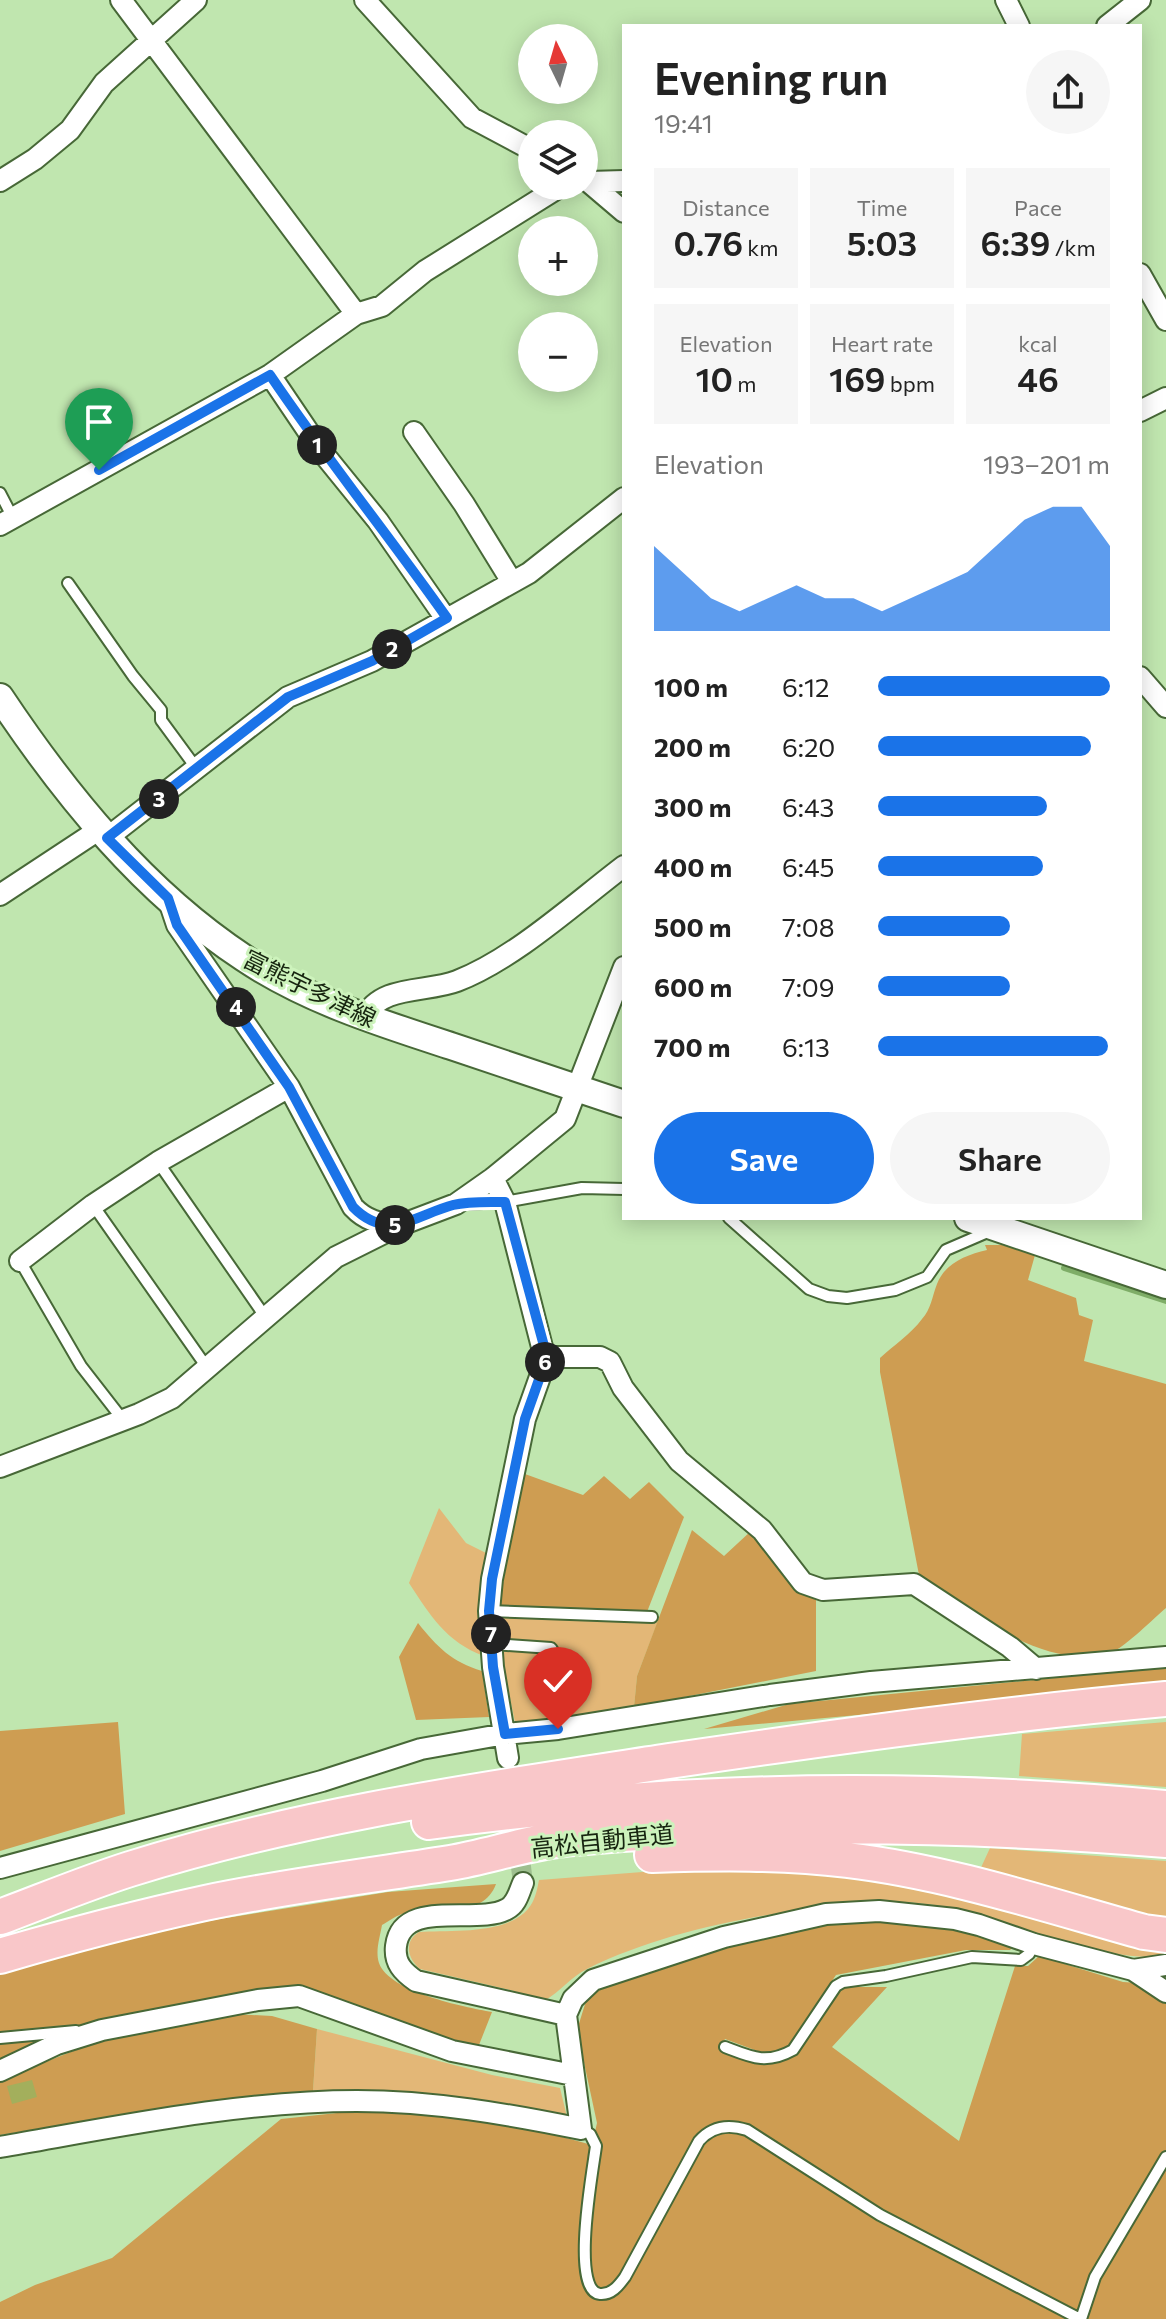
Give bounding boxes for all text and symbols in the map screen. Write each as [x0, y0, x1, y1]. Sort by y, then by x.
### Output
north arrow [518, 24, 598, 104]
map controls [518, 24, 598, 392]
text: Evening run [654, 50, 888, 104]
button: share [1026, 50, 1110, 134]
text: 19:41 [654, 107, 713, 138]
button: layers [518, 120, 598, 200]
text: Distance [682, 194, 770, 221]
text: Time [857, 194, 907, 221]
text: Pace [1014, 194, 1062, 221]
button: + [518, 216, 598, 296]
text: 0.76 [674, 221, 743, 263]
text: 5:03 [847, 221, 917, 263]
text: 6:39 [980, 221, 1050, 263]
text: km [743, 234, 778, 261]
text: /km [1050, 234, 1096, 261]
button: − [518, 312, 598, 392]
text: Elevation [680, 330, 772, 357]
text: Heart rate [831, 330, 933, 357]
text: kcal [1018, 330, 1058, 357]
text: 10 [696, 357, 733, 399]
text: 169 [829, 357, 885, 399]
text: 46 [1017, 357, 1059, 399]
text: m [733, 370, 757, 397]
text: bpm [885, 370, 935, 397]
pin [65, 388, 133, 470]
icon: arrive [77, 400, 121, 444]
pin: 1 [297, 425, 337, 465]
text: 1 [312, 431, 322, 458]
text: Elevation [654, 448, 764, 479]
text: 193–201 m [983, 448, 1110, 479]
pin: 2 [372, 629, 412, 669]
text: 2 [386, 635, 398, 662]
text: 100 m [654, 671, 728, 702]
text: 6:12 [782, 671, 829, 702]
text: 200 m [654, 731, 731, 762]
text: 6:20 [782, 731, 835, 762]
pin: 3 [139, 779, 179, 819]
text: 3 [153, 785, 165, 812]
text: 300 m [654, 791, 731, 822]
text: 6:43 [782, 791, 834, 822]
text: 400 m [654, 851, 732, 882]
text: 6:45 [782, 851, 834, 882]
text: 500 m [654, 911, 731, 942]
text: 7:08 [782, 911, 835, 942]
street label: 富熊宇多津線 [239, 943, 381, 1033]
text: 600 m [654, 971, 732, 1002]
text: 7:09 [782, 971, 835, 1002]
pin: 4 [216, 987, 256, 1027]
text: 4 [229, 993, 243, 1020]
text: 700 m [654, 1031, 730, 1062]
text: 6:13 [782, 1031, 830, 1062]
button: Save [654, 1112, 874, 1204]
button: Share [890, 1112, 1110, 1204]
pin: 5 [375, 1205, 415, 1245]
text: 5 [389, 1211, 401, 1238]
pin: 6 [525, 1342, 565, 1382]
text: 6 [538, 1348, 552, 1375]
pin: 7 [471, 1614, 511, 1654]
text: 7 [485, 1620, 497, 1647]
pin [524, 1647, 592, 1729]
icon: check [536, 1659, 580, 1703]
street label: 高松自動車道 [529, 1818, 675, 1862]

